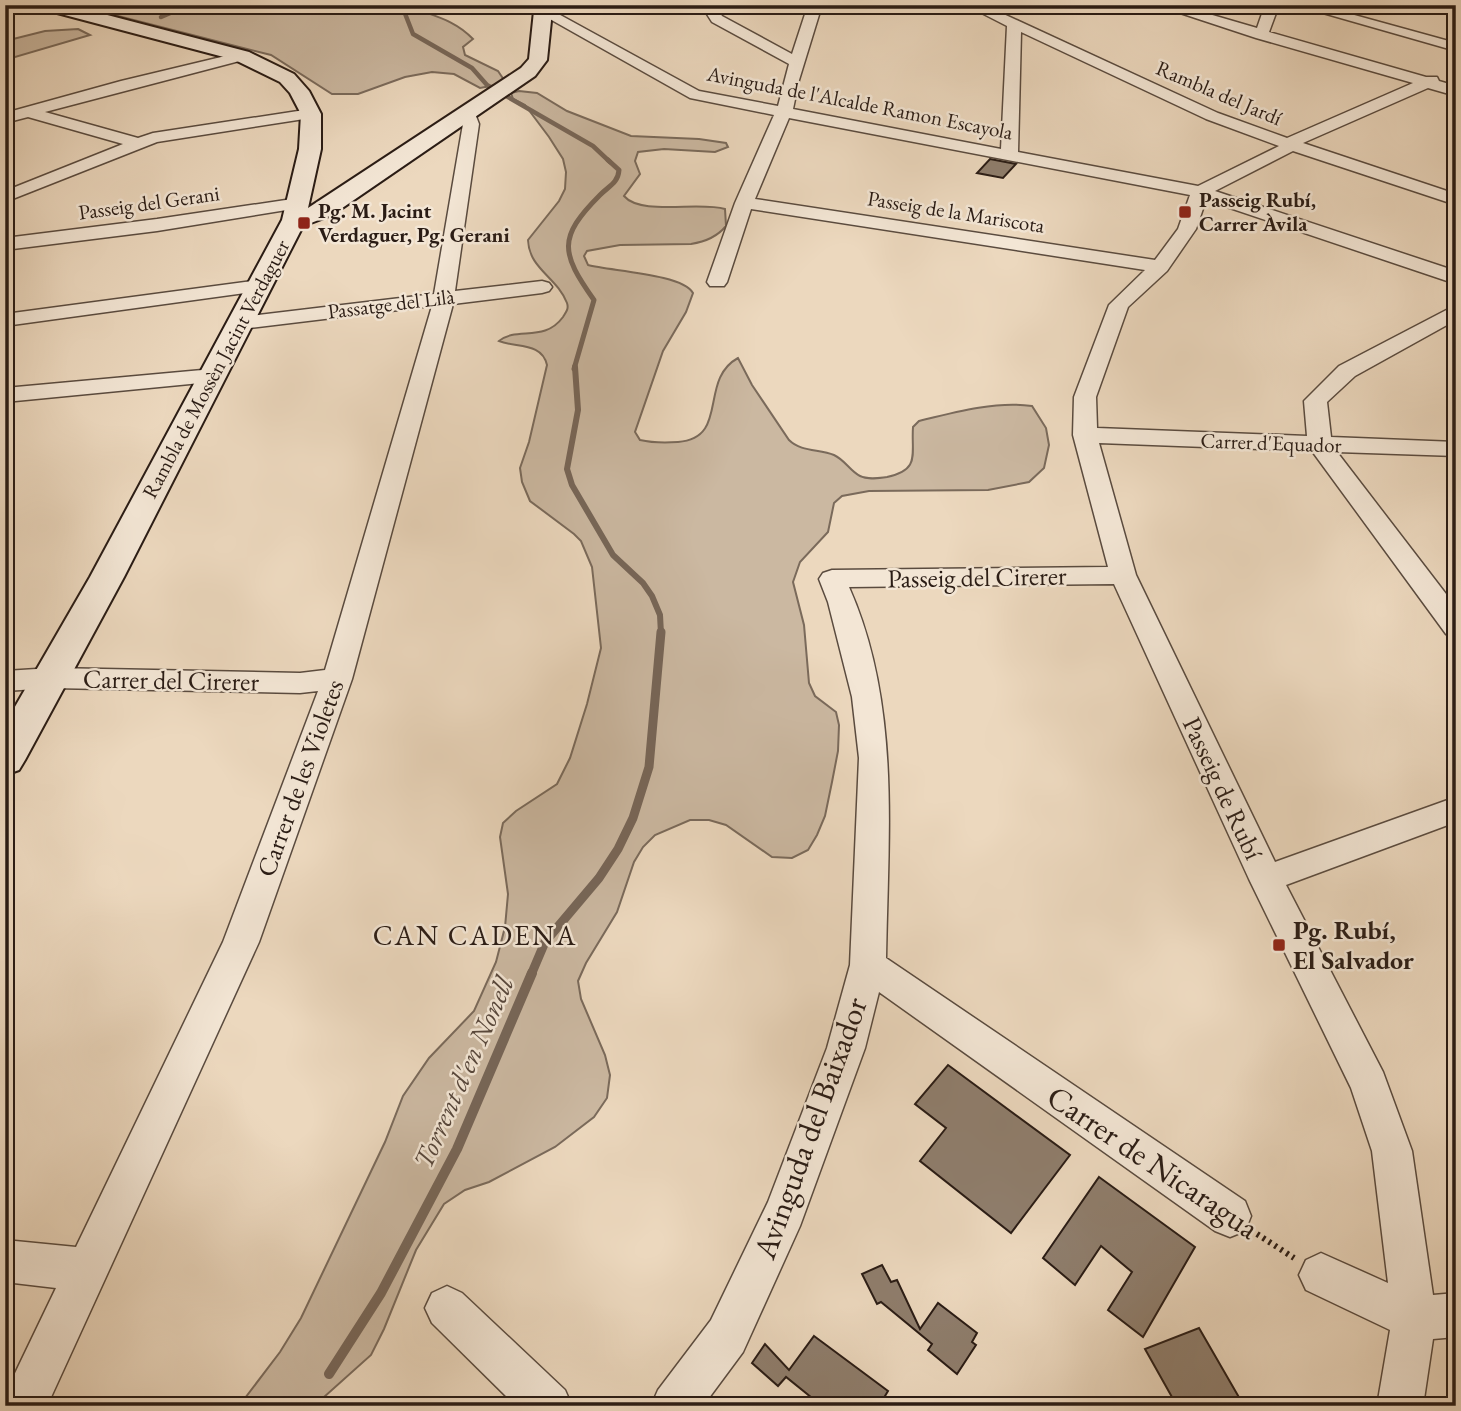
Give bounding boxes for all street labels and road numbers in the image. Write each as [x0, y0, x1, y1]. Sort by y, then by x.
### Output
street label: Rambla del Jardí [1152, 54, 1287, 132]
street label: Avinguda de l'Alcalde Ramon Escayola [704, 59, 1016, 146]
street label: Passeig del Gerani [77, 179, 221, 226]
street label: Passeig de la Mariscota [866, 184, 1047, 239]
street label: Rambla de Mossèn Jacint Verdaguer [136, 235, 295, 503]
street label: Passatge del Lilà [326, 282, 457, 325]
street label: Carrer d'Equador [1200, 427, 1342, 458]
street label: Passeig del Cirerer [887, 558, 1067, 596]
street label: Carrer del Cirerer [83, 661, 260, 699]
street label: Carrer de les Violetes [249, 675, 351, 881]
street label: Passeig de Rubí [1175, 711, 1271, 865]
street label: Avinguda del Baixador [743, 991, 877, 1266]
street label: Carrer de Nicaragua [1039, 1076, 1267, 1249]

